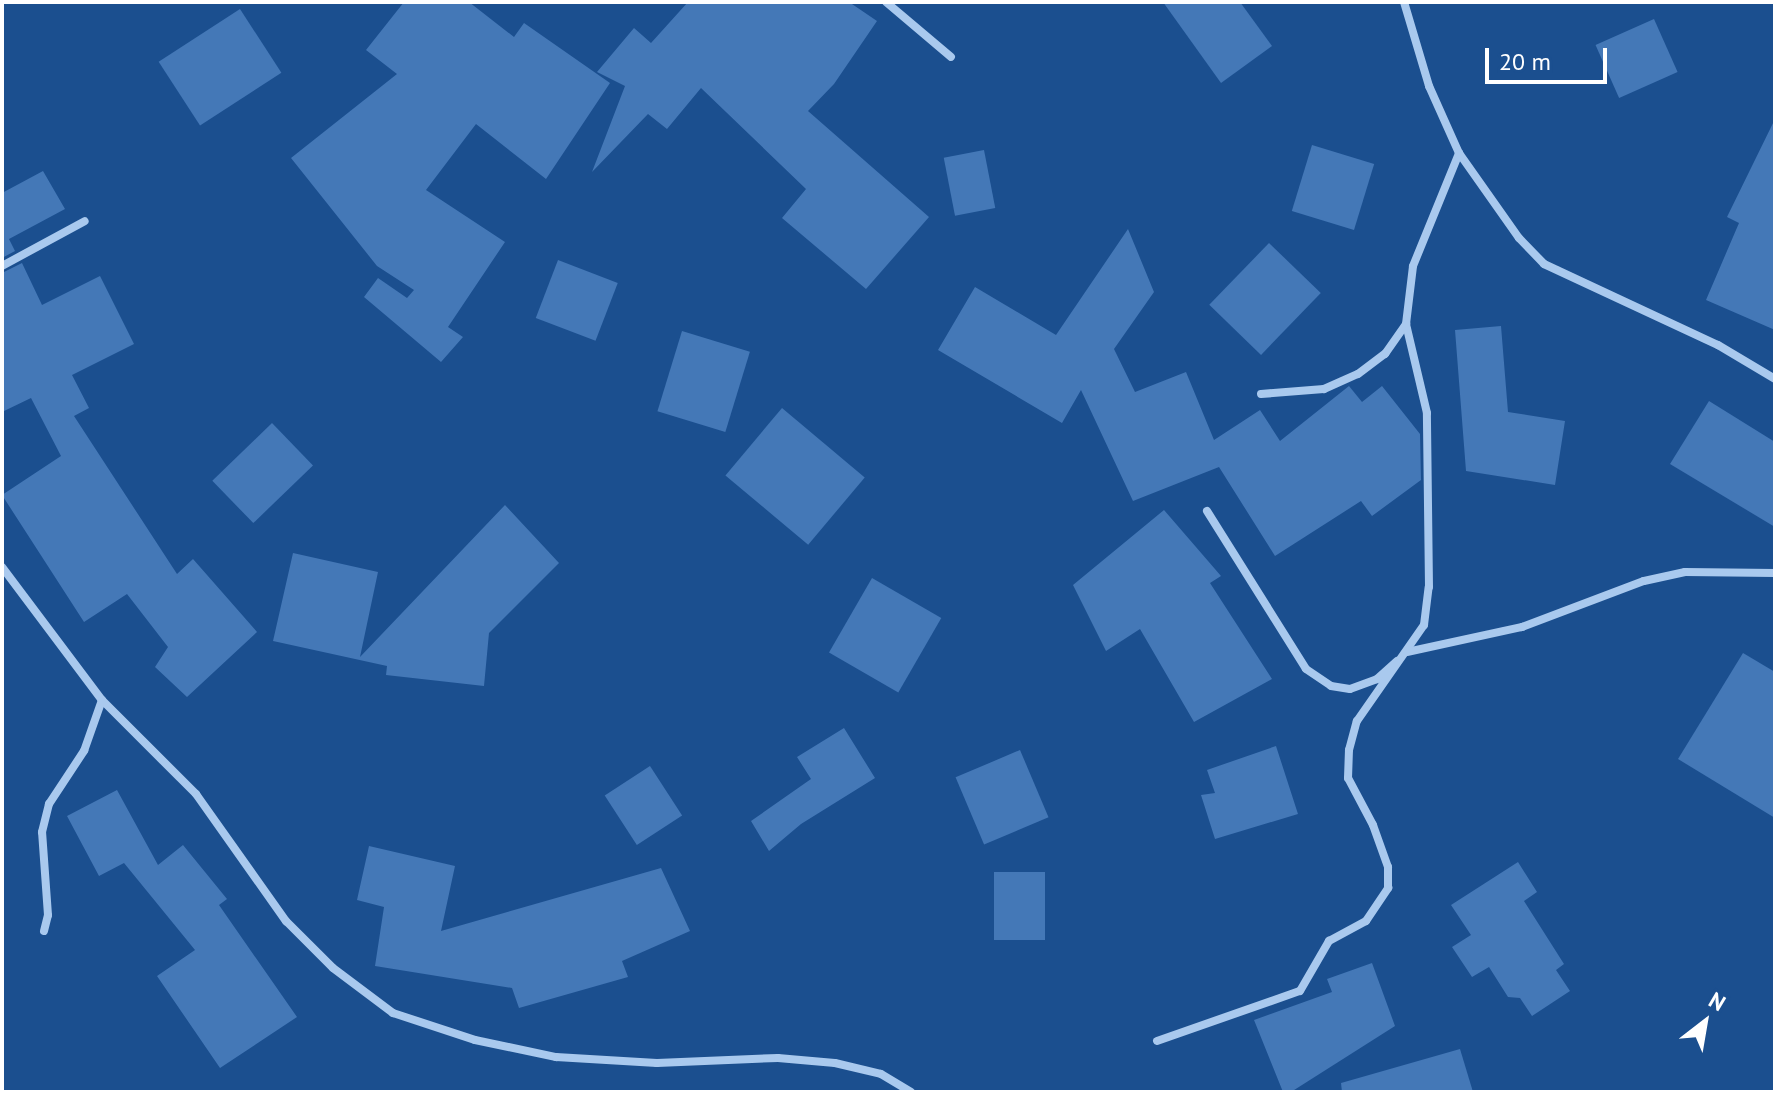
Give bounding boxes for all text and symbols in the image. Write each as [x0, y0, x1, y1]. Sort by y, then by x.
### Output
scale bar [1489, 32, 1611, 82]
text: 20 m [1499, 46, 1551, 77]
north arrow [1665, 982, 1745, 1062]
text: N [1704, 986, 1731, 1017]

